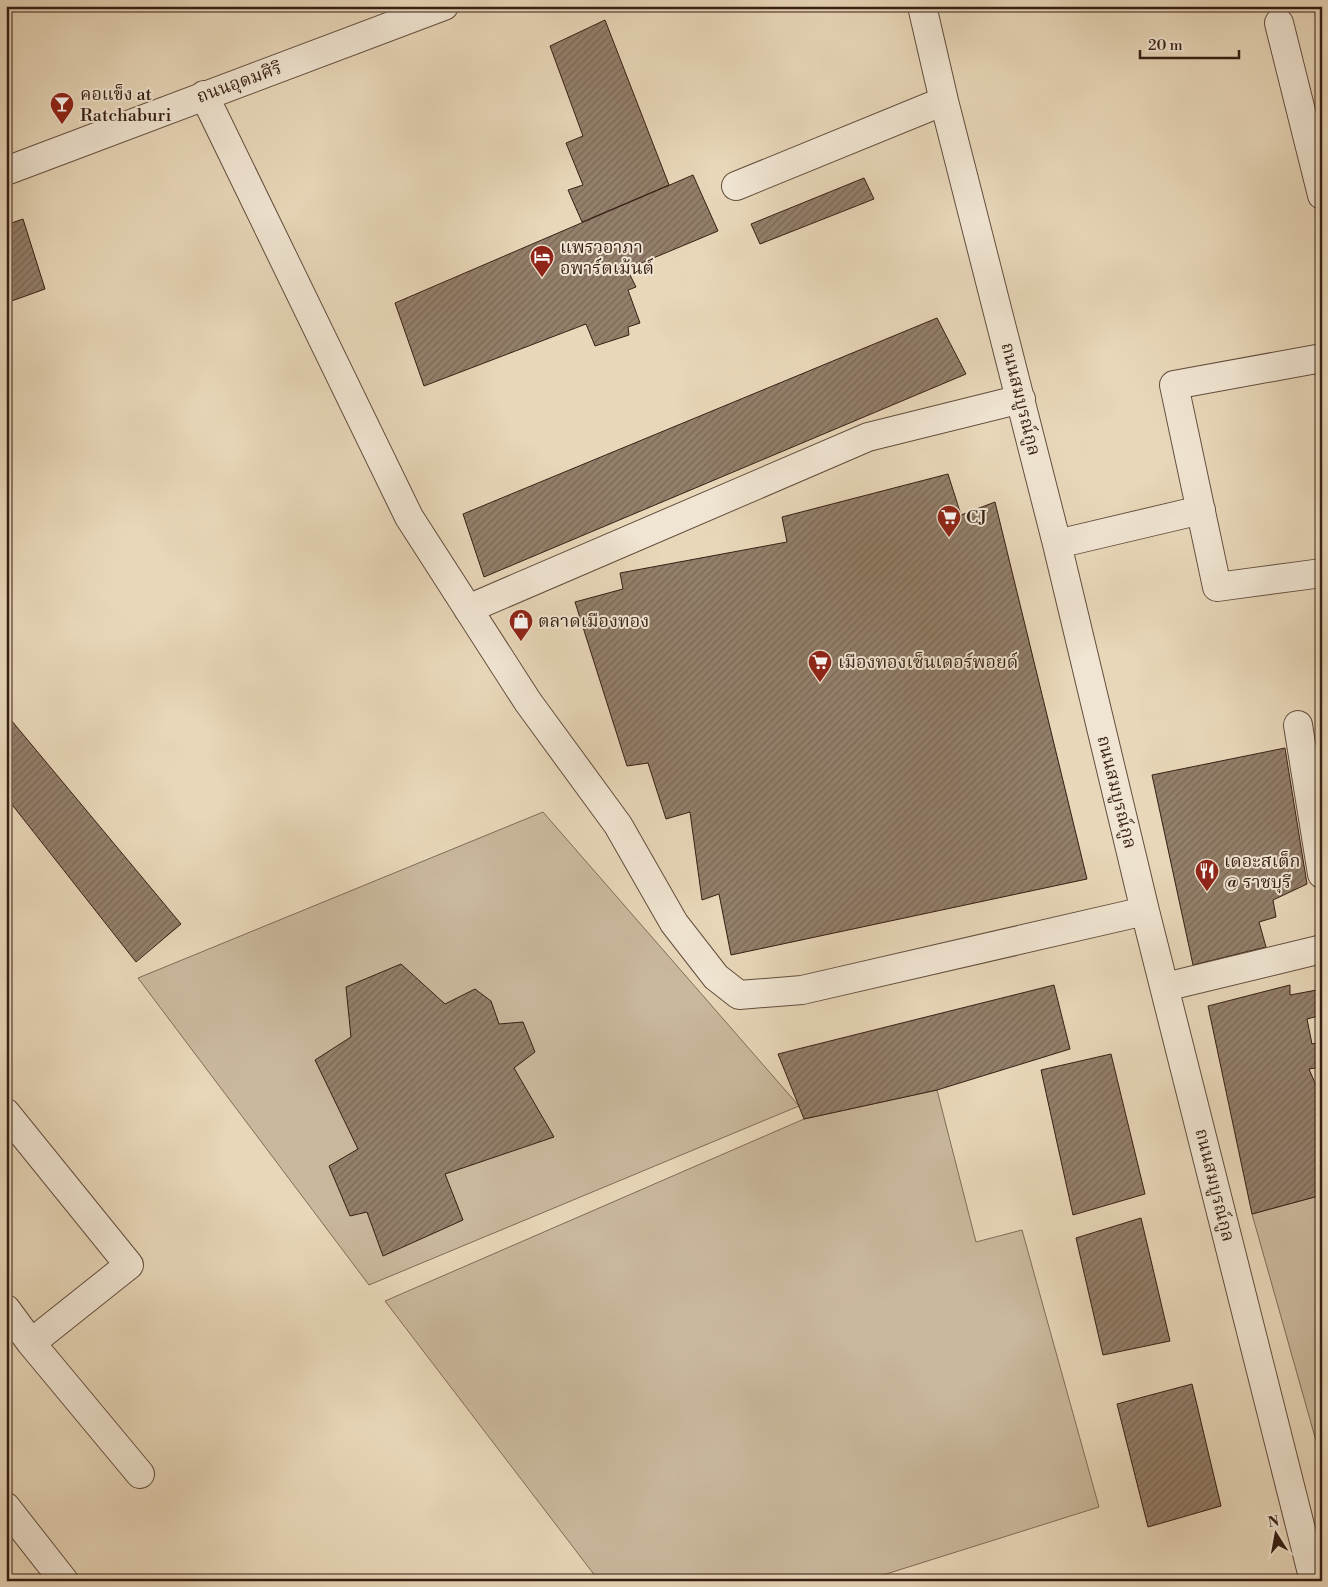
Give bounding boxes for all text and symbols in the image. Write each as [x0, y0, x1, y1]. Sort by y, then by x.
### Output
scale bar [1140, 28, 1239, 60]
text: 20 m [1148, 36, 1183, 55]
street label: ถนนอุดมศิริ [193, 56, 285, 109]
place label: คอแข็ง at Ratchaburi [80, 83, 172, 127]
bar icon: คอแข็ง at Ratchaburi [49, 91, 75, 125]
place label: แพรวอาภา อพาร์ตเม้นต์ [560, 236, 654, 280]
hotel icon: แพรวอาภา อพาร์ตเม้นต์ [529, 244, 555, 278]
street label: ถนนสมบูรณ์กูล [995, 340, 1046, 458]
supermarket icon: CJ [936, 504, 962, 538]
place label: CJ [966, 506, 987, 529]
shop icon: ตลาดเมืองทอง [508, 608, 534, 642]
place label: ตลาดเมืองทอง [538, 610, 649, 633]
supermarket icon: เมืองทองเซ็นเตอร์พอยด์ [807, 649, 833, 683]
place label: เมืองทองเซ็นเตอร์พอยด์ [838, 651, 1018, 674]
street label: ถนนสมบูรณ์กูล [1091, 733, 1142, 851]
place label: เดอะสเต็ก @ ราชบุรี [1224, 850, 1300, 894]
restaurant icon: เดอะสเต็ก @ ราชบุรี [1194, 858, 1220, 892]
street label: ถนนสมบูรณ์กูล [1189, 1126, 1240, 1244]
north arrow [1250, 1510, 1300, 1560]
text: N [1267, 1512, 1281, 1532]

